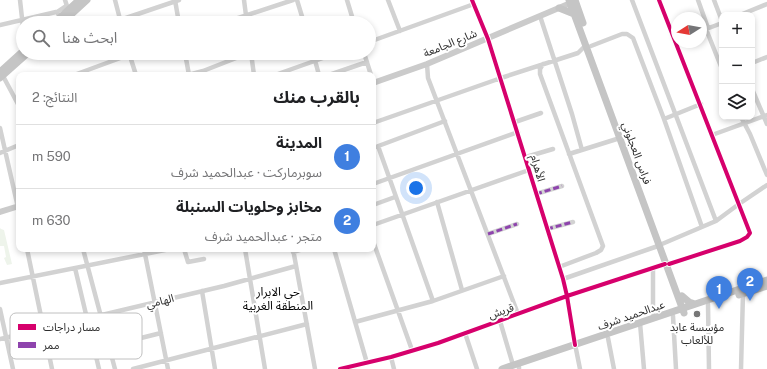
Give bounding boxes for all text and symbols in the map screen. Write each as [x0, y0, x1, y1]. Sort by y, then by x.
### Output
north arrow [671, 12, 707, 48]
map controls [719, 12, 755, 120]
button: + [719, 12, 755, 48]
search box [16, 16, 376, 60]
icon: search [30, 27, 52, 49]
street label: شارع الجامعة [421, 27, 480, 61]
text: ابحث هنا [62, 29, 117, 46]
button: − [719, 48, 755, 84]
button: layers [719, 84, 755, 120]
text: بالقرب منك [273, 87, 360, 107]
text: النتائج: 2 [32, 90, 77, 105]
street label: فراس العجلوني [617, 120, 654, 187]
text: المدينة [276, 134, 322, 151]
text: 590 m [32, 149, 71, 164]
text: 1 [344, 149, 350, 164]
street label: الأهرام [527, 153, 548, 183]
text: سوبرماركت · عبدالحميد شرف [171, 165, 322, 180]
your location [406, 178, 426, 198]
text: مخابز وحلويات السنبلة [176, 198, 322, 215]
text: 630 m [32, 213, 71, 228]
text: 2 [343, 213, 351, 228]
text: متجر · عبدالحميد شرف [205, 229, 322, 244]
pin: 2 [737, 268, 763, 301]
pin: 1 [706, 276, 732, 309]
district label: حي الابرار المنطقة الغربية [243, 285, 313, 313]
street label: الهامي [145, 292, 176, 314]
street label: عبدالحميد شرف [596, 298, 667, 333]
street label: قريش [487, 301, 516, 322]
marker: مؤسسة عابد للألعاب [692, 309, 702, 319]
legend [10, 313, 142, 359]
text: مسار دراجات [43, 321, 100, 334]
place label: مؤسسة عابد للألعاب [670, 321, 724, 347]
text: ممر [42, 339, 60, 352]

